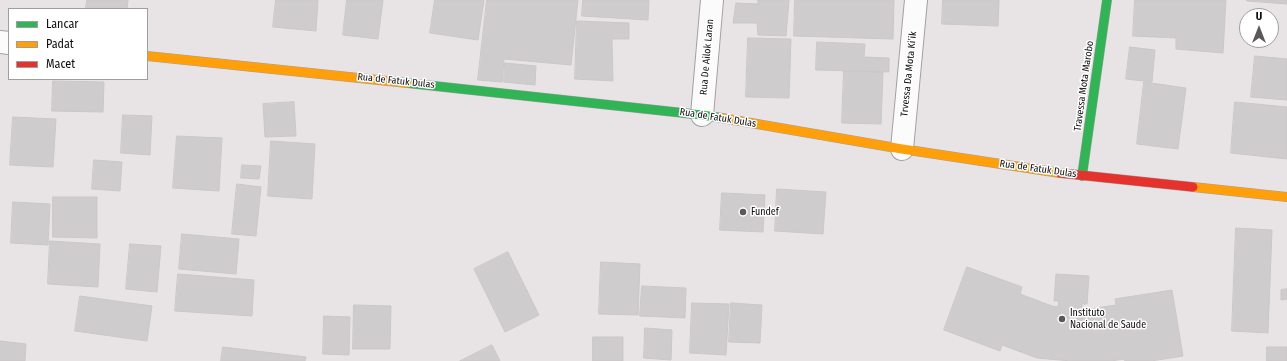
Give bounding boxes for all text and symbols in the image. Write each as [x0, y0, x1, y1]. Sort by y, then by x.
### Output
legend [8, 8, 148, 80]
north arrow [1239, 8, 1279, 48]
text: U [1256, 10, 1262, 23]
text: Lancar [46, 17, 79, 31]
street label: Rua De Ailok Laran [698, 18, 716, 96]
street label: Trvessa Da Mota Ki’ik [899, 31, 919, 117]
text: Padat [46, 37, 74, 51]
street label: Travessa Mota Marobo [1072, 40, 1096, 132]
text: Macet [46, 57, 75, 71]
street label: Rua de Fatuk Dulas [357, 71, 435, 91]
street label: Rua de Fatuk Dulas [679, 106, 757, 130]
street label: Rua de Fatuk Dulas [999, 158, 1077, 180]
place label: Fundef [751, 206, 779, 218]
marker: Fundef [738, 207, 748, 217]
place label: Instituto Nacional de Saude [1070, 307, 1146, 330]
marker: Instituto Nacional de Saude [1057, 314, 1067, 324]

